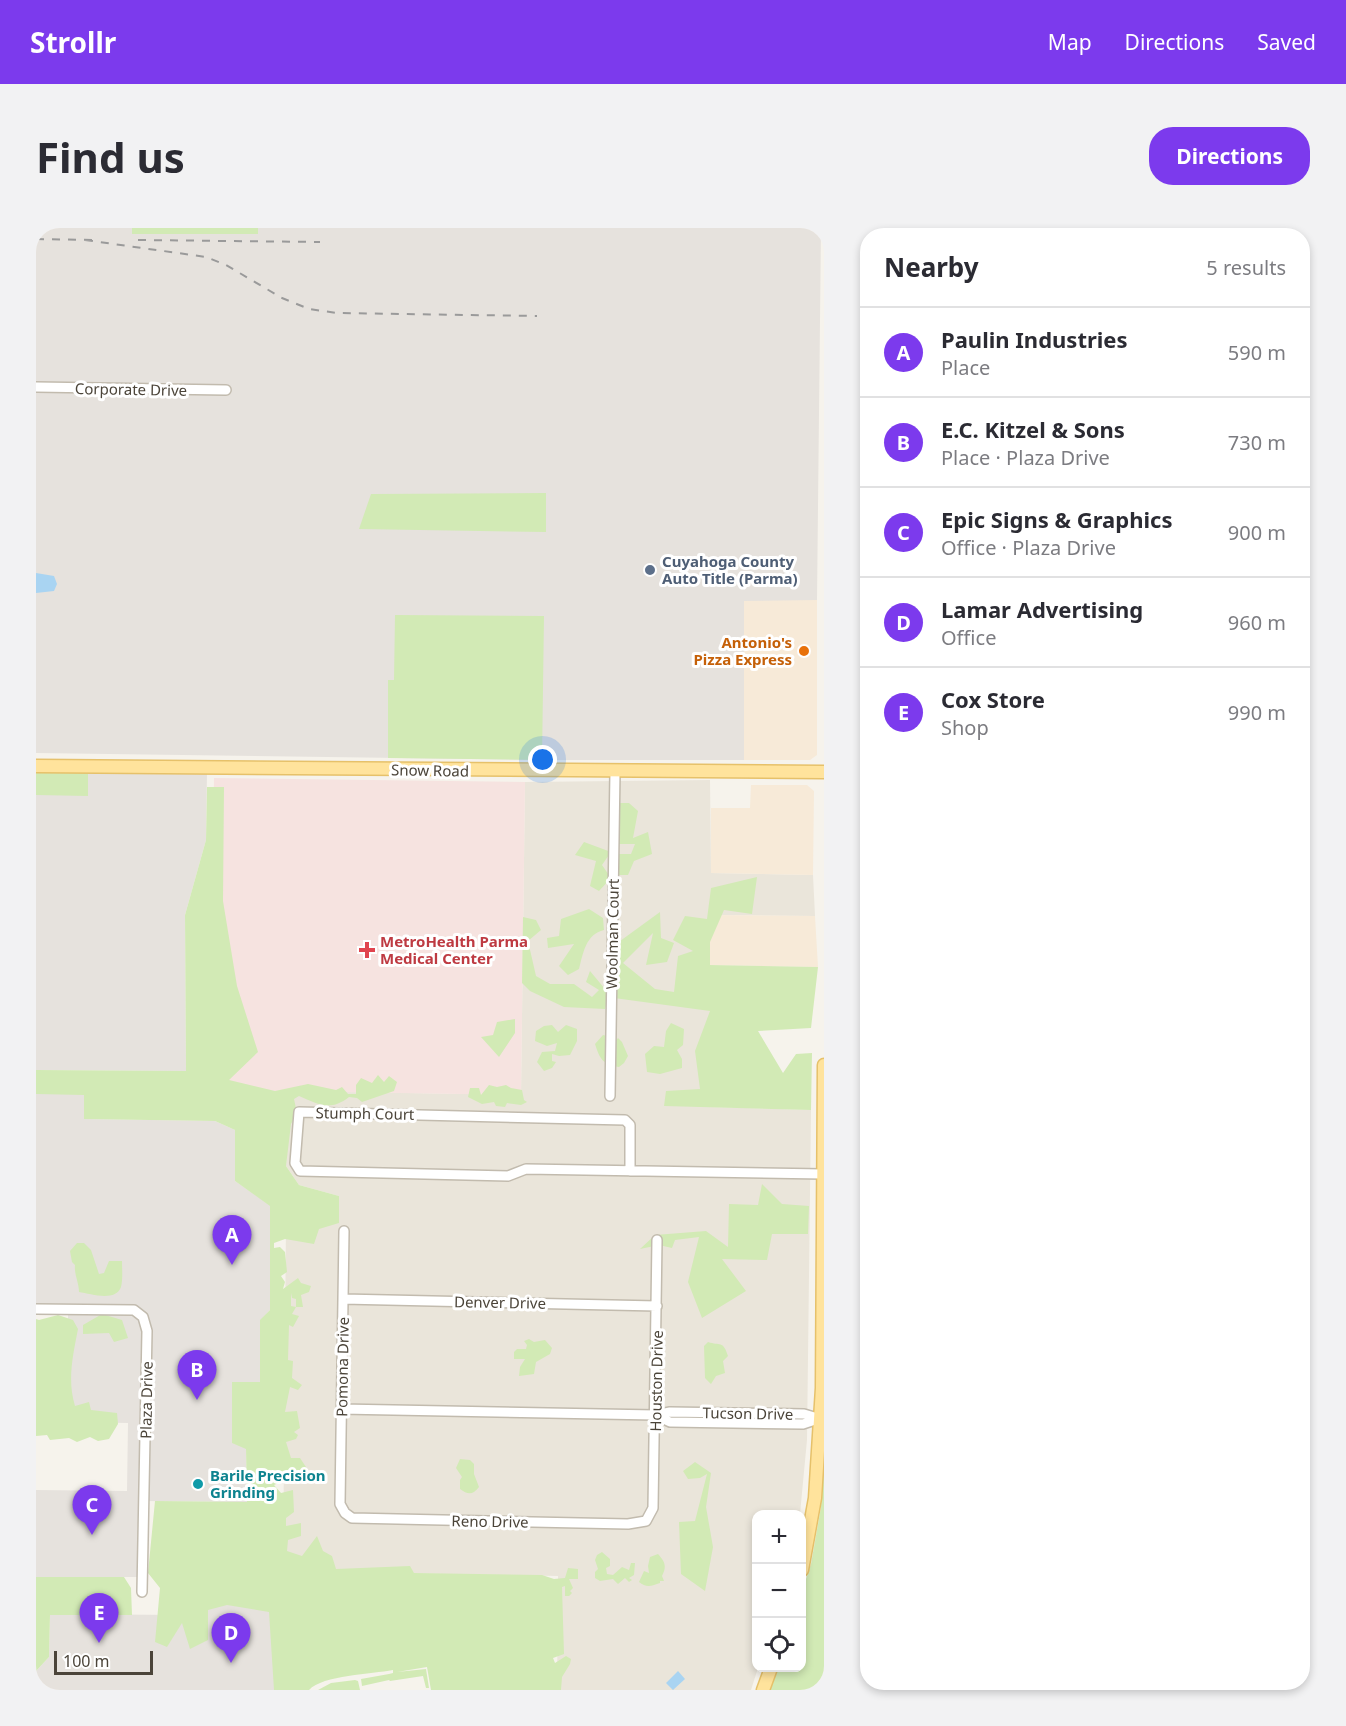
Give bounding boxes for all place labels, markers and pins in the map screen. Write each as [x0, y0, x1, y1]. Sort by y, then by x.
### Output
place label: Cuyahoga County Auto Title (Parma) [662, 551, 798, 588]
marker: Cuyahoga County Auto Title (Parma) [643, 563, 657, 577]
place label: Antonio's Pizza Express [694, 632, 792, 669]
marker: Antonio's Pizza Express [797, 644, 811, 658]
place label: MetroHealth Parma Medical Center [380, 931, 528, 968]
marker: MetroHealth Parma Medical Center [358, 941, 376, 959]
pin: A [212, 1216, 252, 1265]
pin: B [178, 1350, 216, 1400]
place label: Barile Precision Grinding [210, 1465, 326, 1502]
marker: Barile Precision Grinding [191, 1477, 205, 1491]
pin: C [72, 1486, 112, 1535]
pin: E [80, 1594, 118, 1643]
pin: D [212, 1614, 250, 1663]

